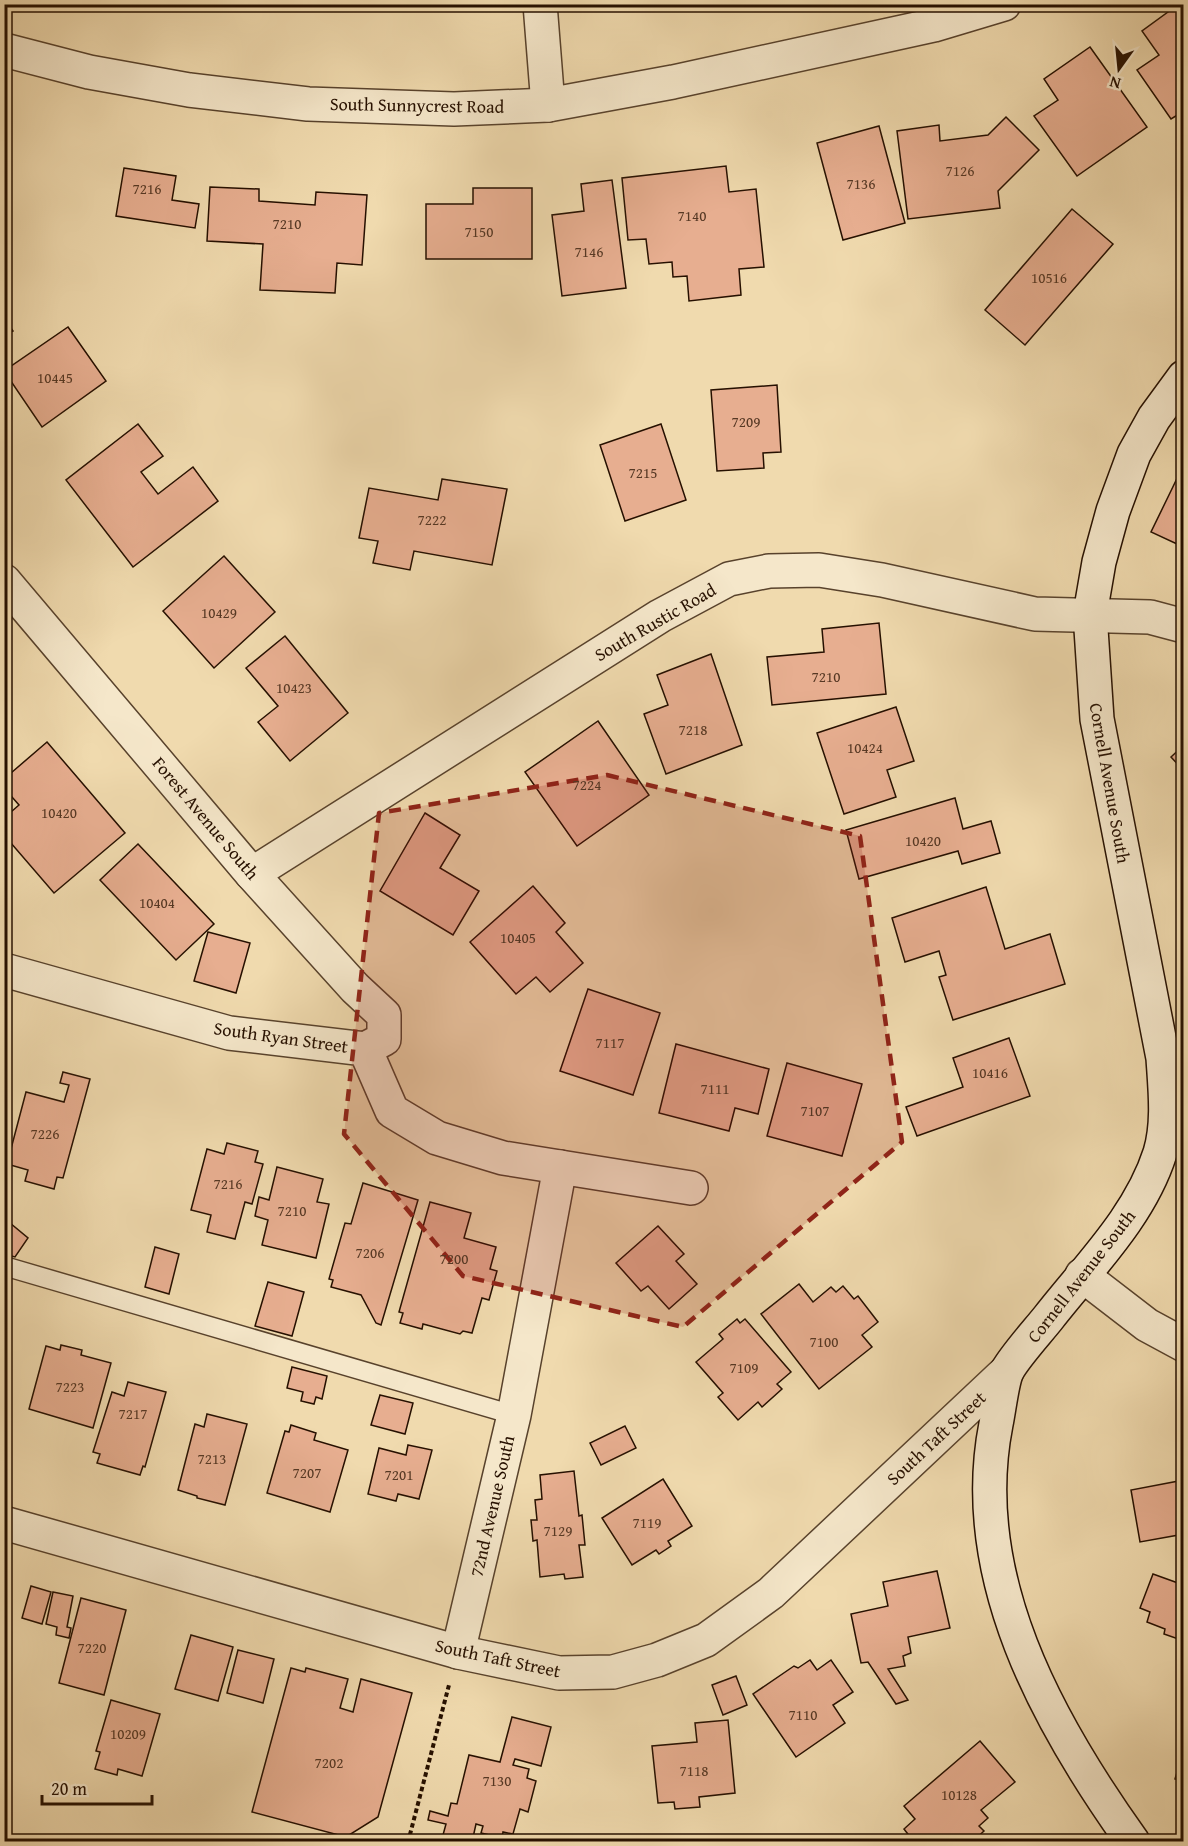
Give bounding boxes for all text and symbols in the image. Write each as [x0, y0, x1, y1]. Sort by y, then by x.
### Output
north arrow [1089, 39, 1149, 99]
text: N [1107, 70, 1123, 96]
street label: South Sunnycrest Road [330, 90, 505, 120]
house number: 7126 [946, 160, 974, 181]
house number: 7136 [847, 173, 875, 194]
house number: 7216 [133, 178, 161, 199]
house number: 7140 [678, 205, 706, 226]
house number: 7210 [273, 213, 301, 234]
house number: 7150 [465, 221, 493, 242]
house number: 7146 [575, 241, 603, 262]
house number: 10516 [1031, 267, 1067, 288]
house number: 10445 [37, 367, 73, 388]
house number: 7209 [732, 411, 760, 432]
house number: 7215 [629, 462, 657, 483]
house number: 7222 [418, 509, 446, 530]
street label: South Rustic Road [589, 576, 721, 668]
house number: 10429 [201, 602, 237, 623]
house number: 7210 [812, 666, 840, 687]
house number: 10423 [276, 677, 312, 698]
street label: Cornell Avenue South [1083, 701, 1137, 865]
house number: 7218 [679, 719, 707, 740]
house number: 10424 [847, 737, 883, 758]
street label: Forest Avenue South [146, 750, 266, 886]
house number: 7224 [573, 774, 601, 795]
house number: 10420 [41, 802, 77, 823]
house number: 10420 [905, 830, 941, 851]
house number: 10404 [139, 892, 175, 913]
house number: 10405 [500, 927, 536, 948]
street label: South Ryan Street [212, 1014, 351, 1060]
house number: 7117 [596, 1032, 624, 1053]
house number: 10416 [972, 1062, 1008, 1083]
house number: 7111 [701, 1078, 729, 1099]
house number: 7107 [801, 1100, 829, 1121]
house number: 7226 [31, 1123, 59, 1144]
house number: 7216 [214, 1173, 242, 1194]
house number: 7210 [278, 1200, 306, 1221]
street label: Cornell Avenue South [1020, 1204, 1142, 1348]
house number: 7206 [356, 1242, 384, 1263]
house number: 7200 [440, 1248, 468, 1269]
house number: 7100 [810, 1331, 838, 1352]
house number: 7109 [730, 1357, 758, 1378]
house number: 7223 [56, 1376, 84, 1397]
street label: South Taft Street [880, 1384, 992, 1491]
house number: 7217 [119, 1403, 147, 1424]
street label: 72nd Avenue South [463, 1433, 521, 1579]
house number: 7213 [198, 1448, 226, 1469]
house number: 7207 [293, 1462, 321, 1483]
house number: 7201 [385, 1464, 413, 1485]
house number: 7119 [633, 1512, 661, 1533]
house number: 7129 [544, 1520, 572, 1541]
street label: South Taft Street [433, 1632, 564, 1685]
house number: 7220 [78, 1637, 106, 1658]
house number: 7110 [789, 1704, 817, 1725]
house number: 10209 [110, 1723, 146, 1744]
house number: 7202 [315, 1752, 343, 1773]
house number: 7118 [680, 1760, 708, 1781]
scale bar [42, 1768, 152, 1806]
house number: 7130 [483, 1770, 511, 1791]
text: 20 m [51, 1775, 87, 1802]
house number: 10128 [941, 1784, 977, 1805]

